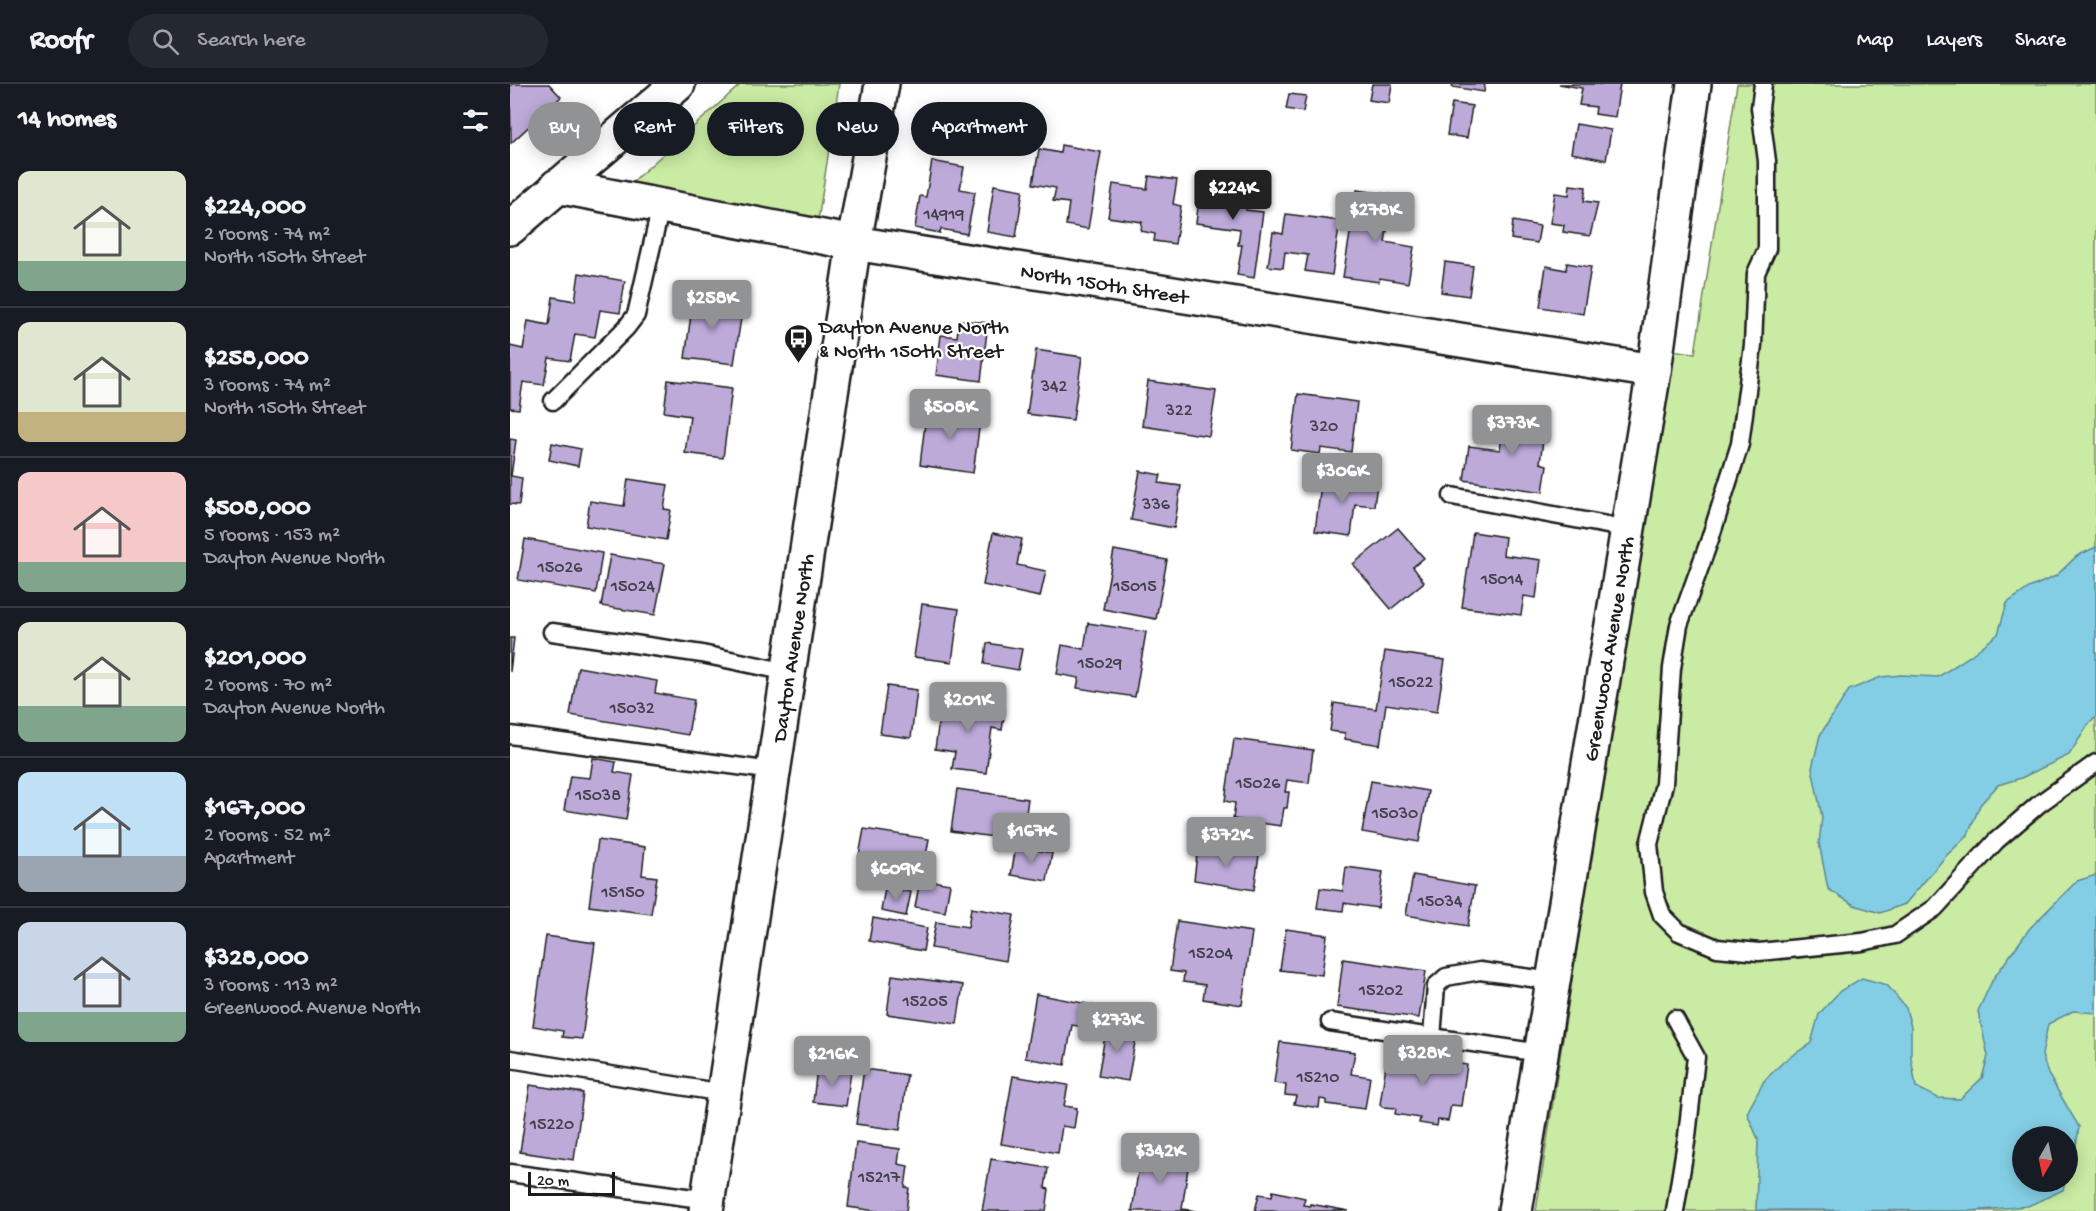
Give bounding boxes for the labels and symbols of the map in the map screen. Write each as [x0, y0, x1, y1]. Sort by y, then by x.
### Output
pin: $224K [1191, 170, 1275, 221]
pin: $278K [1333, 192, 1417, 243]
house number: 14919 [922, 205, 965, 226]
street label: North 150th Street [1018, 261, 1192, 313]
pin: $258K [670, 280, 754, 331]
place label: Dayton Avenue North & North 150th Street [817, 317, 1009, 366]
bus stop icon: Dayton Avenue North & North 150th Street [782, 322, 814, 364]
house number: 342 [1040, 377, 1068, 398]
pin: $508K [908, 389, 992, 440]
house number: 322 [1165, 401, 1193, 422]
pin: $373K [1470, 405, 1554, 456]
house number: 320 [1309, 417, 1338, 438]
pin: $306K [1300, 453, 1384, 504]
house number: 336 [1141, 495, 1171, 516]
street label: Greenwood Avenue North [1581, 535, 1642, 764]
street label: Dayton Avenue North [769, 552, 822, 746]
house number: 15026 [537, 558, 583, 579]
house number: 15014 [1480, 570, 1524, 591]
house number: 15024 [610, 577, 656, 598]
house number: 15015 [1112, 577, 1157, 598]
house number: 15029 [1077, 654, 1122, 675]
house number: 15022 [1388, 673, 1433, 694]
pin: $201K [926, 682, 1010, 733]
house number: 15032 [608, 699, 655, 720]
house number: 15026 [1235, 774, 1281, 795]
house number: 15038 [574, 786, 621, 807]
house number: 15030 [1371, 804, 1418, 825]
pin: $167K [989, 813, 1073, 864]
pin: $372K [1184, 817, 1268, 868]
pin: $609K [854, 851, 938, 902]
house number: 15150 [600, 883, 645, 904]
house number: 15034 [1417, 892, 1463, 913]
house number: 15204 [1188, 944, 1234, 965]
house number: 15202 [1358, 981, 1403, 1002]
house number: 15205 [901, 992, 948, 1013]
pin: $273K [1075, 1002, 1159, 1053]
pin: $328K [1381, 1035, 1465, 1086]
pin: $216K [790, 1036, 874, 1087]
house number: 15210 [1295, 1068, 1340, 1089]
house number: 15220 [529, 1115, 574, 1136]
north arrow [2012, 1126, 2078, 1192]
pin: $342K [1118, 1133, 1202, 1184]
house number: 15217 [857, 1168, 901, 1189]
scale bar [528, 1169, 615, 1196]

